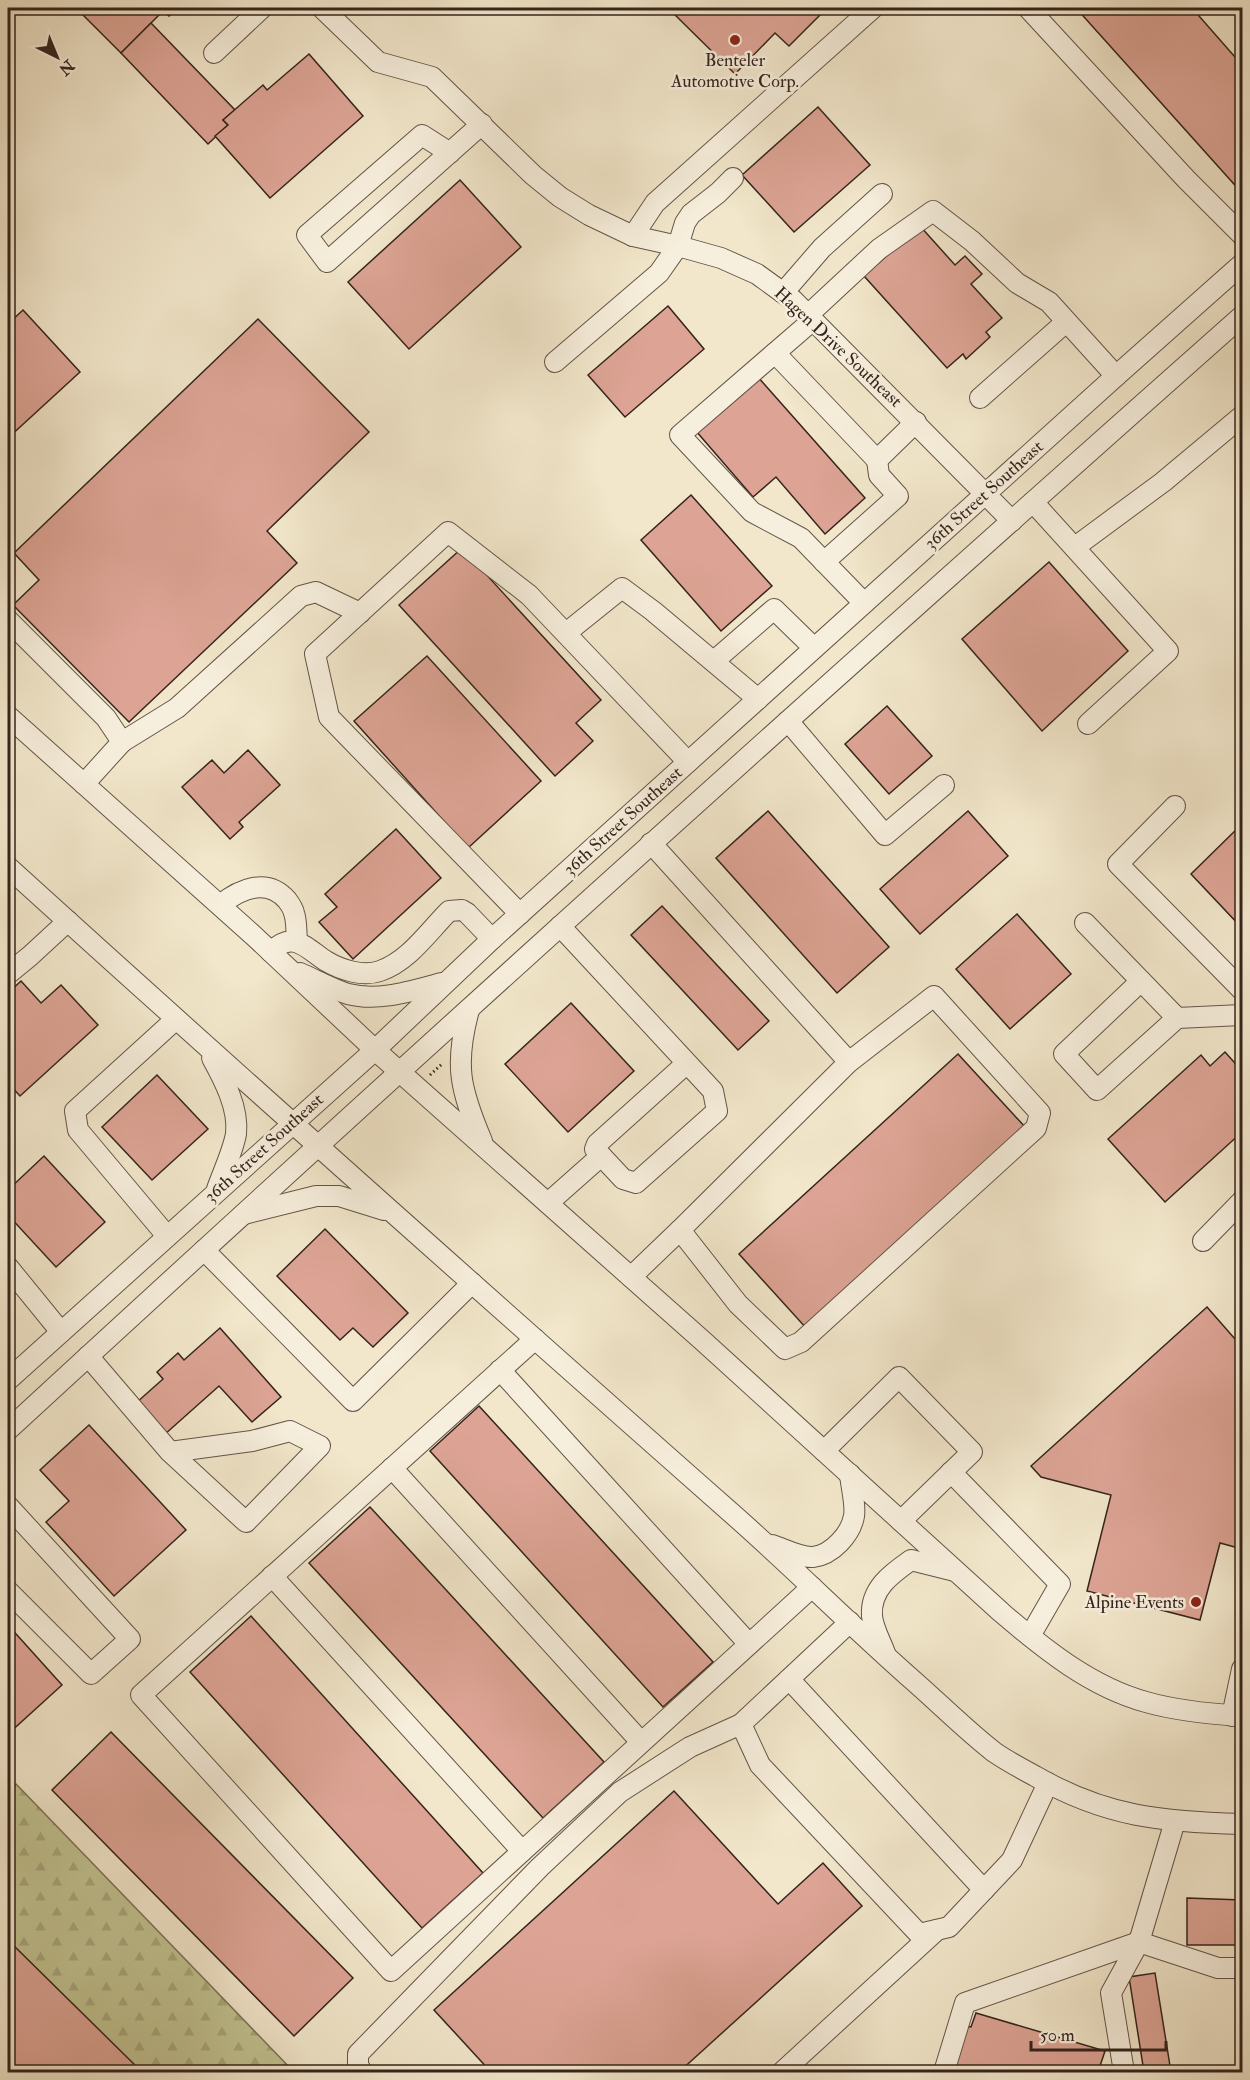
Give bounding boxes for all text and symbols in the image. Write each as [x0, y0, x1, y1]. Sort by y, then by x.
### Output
north arrow [27, 27, 87, 87]
marker: Benteler Automotive Corp. [728, 33, 742, 47]
place label: Benteler Automotive Corp. [670, 49, 799, 93]
text: N [54, 54, 79, 80]
street label: Hagen Drive Southeast [769, 282, 907, 412]
street label: 36th Street Southeast [920, 435, 1048, 555]
street label: 36th Street Southeast [559, 761, 687, 881]
street label: 36th Street Southeast [200, 1088, 328, 1208]
place label: Alpine Events [1084, 1591, 1184, 1614]
marker: Alpine Events [1189, 1595, 1203, 1609]
scale bar [1031, 2014, 1166, 2052]
text: 50 m [1040, 2024, 1075, 2047]

